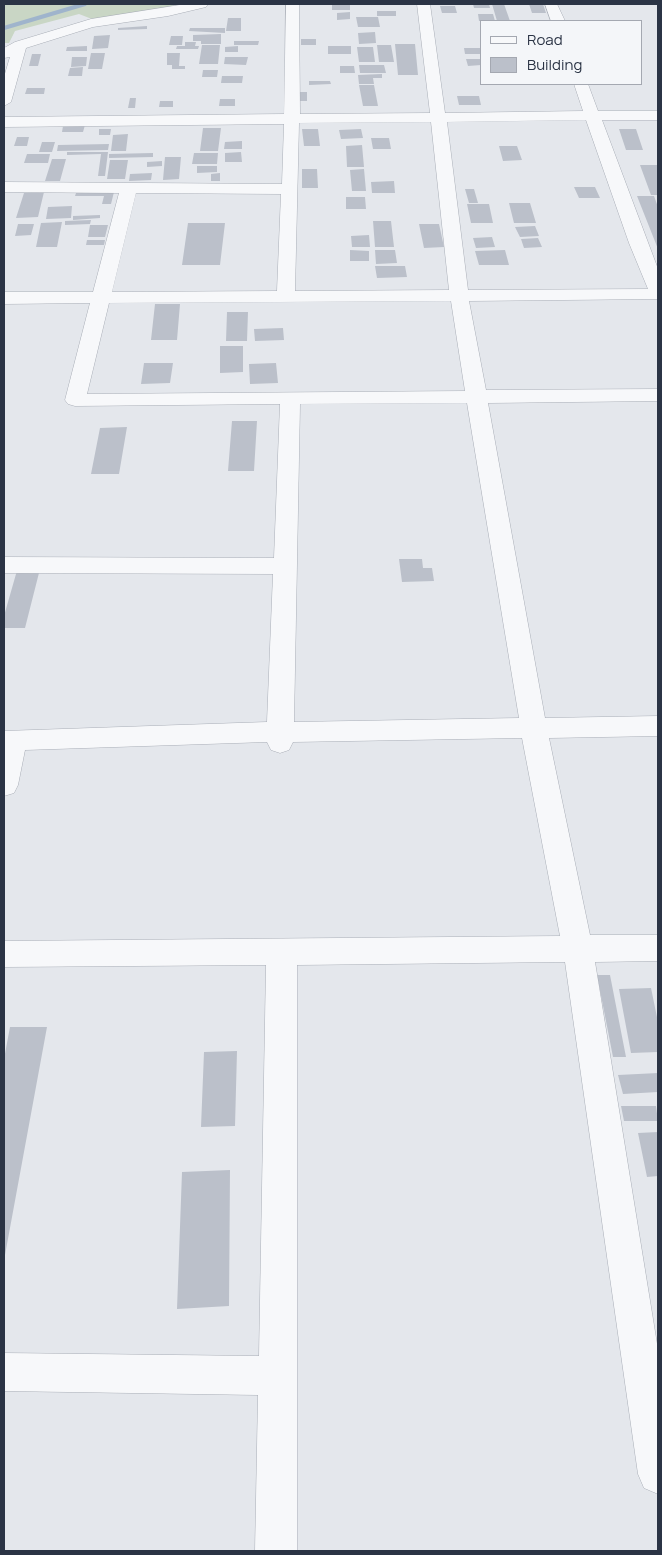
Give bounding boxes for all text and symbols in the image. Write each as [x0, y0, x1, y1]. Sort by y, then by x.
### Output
legend [480, 20, 642, 85]
text: Road [527, 29, 563, 50]
text: Building [527, 54, 582, 75]

